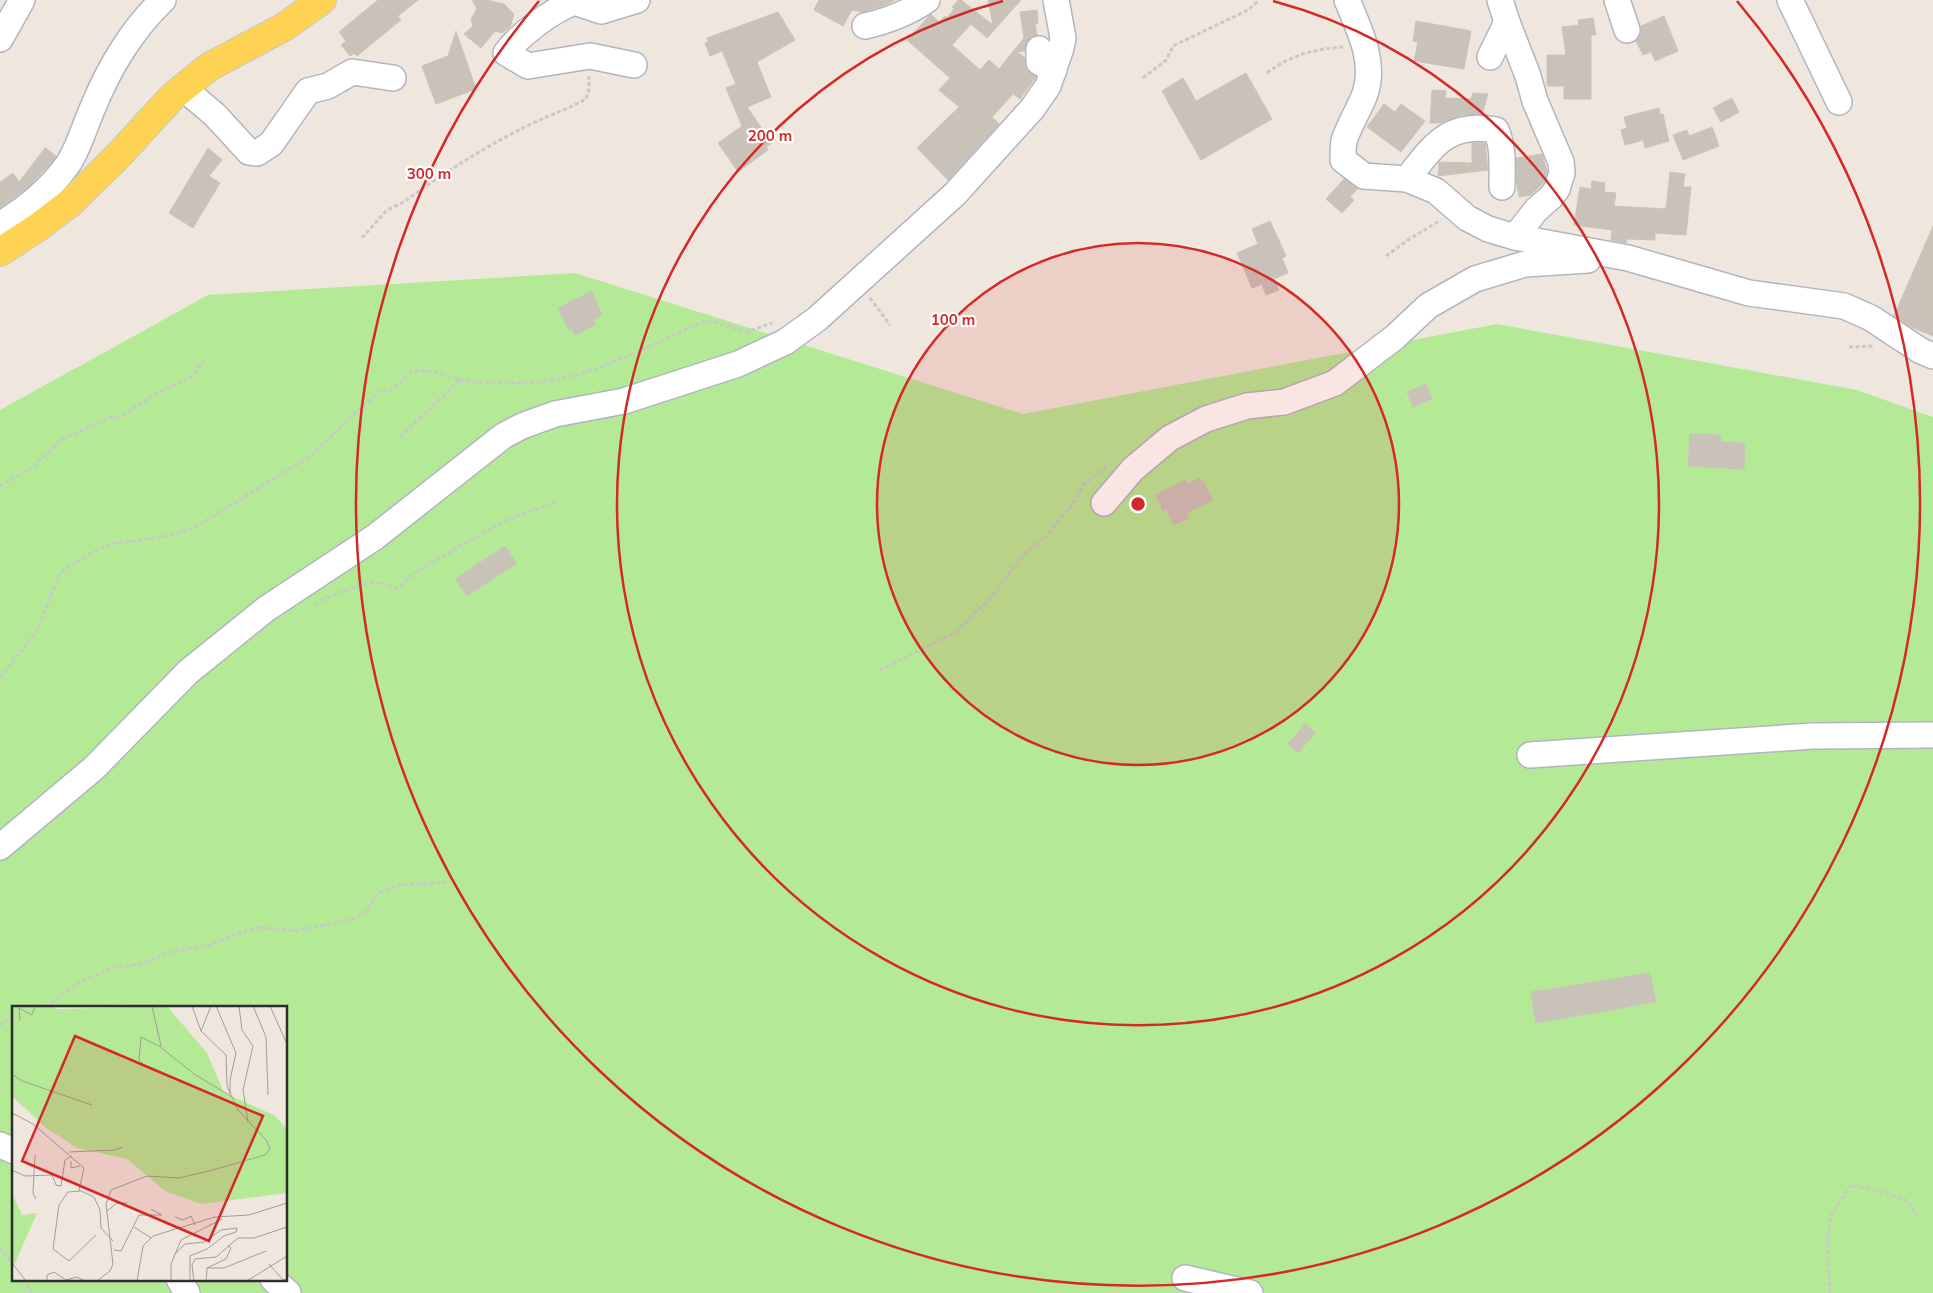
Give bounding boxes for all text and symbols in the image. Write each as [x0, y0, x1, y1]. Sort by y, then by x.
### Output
text: 200 m [748, 126, 792, 145]
text: 300 m [407, 164, 451, 183]
text: 100 m [931, 310, 975, 329]
centre of rings [1129, 495, 1147, 513]
inset map [12, 1006, 288, 1280]

